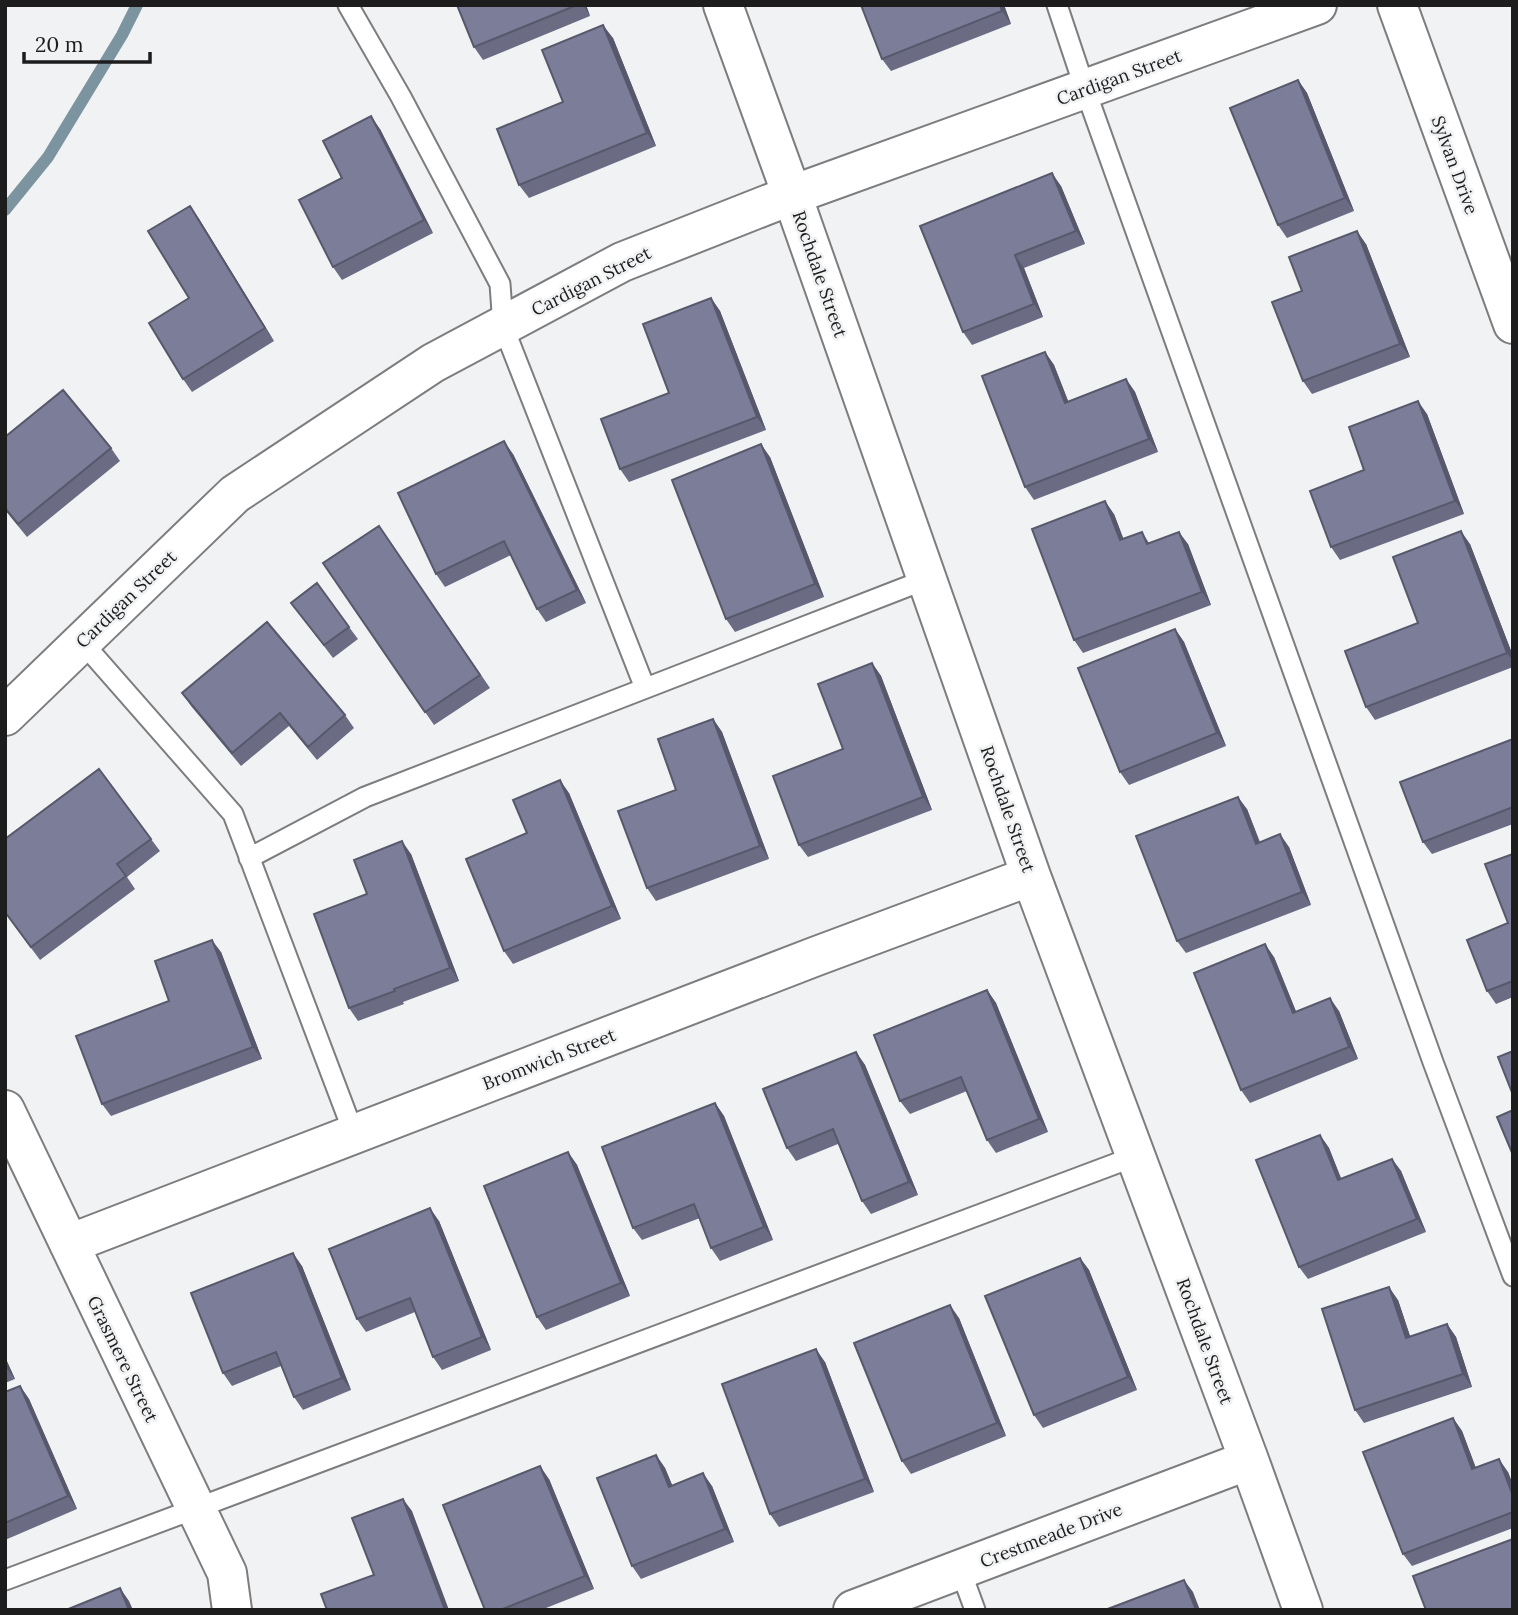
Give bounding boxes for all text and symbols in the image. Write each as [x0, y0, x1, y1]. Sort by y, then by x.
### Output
scale bar [24, 21, 150, 65]
text: 20 m [35, 31, 84, 58]
street label: Cardigan Street [1053, 44, 1185, 110]
street label: Sylvan Drive [1427, 113, 1484, 218]
street label: Rochdale Street [788, 208, 852, 340]
street label: Cardigan Street [527, 241, 655, 321]
street label: Cardigan Street [71, 545, 181, 653]
street label: Rochdale Street [976, 743, 1040, 875]
street label: Bromwich Street [479, 1023, 619, 1095]
street label: Rochdale Street [1172, 1275, 1238, 1407]
street label: Grasmere Street [82, 1292, 164, 1426]
street label: Crestmeade Drive [977, 1497, 1126, 1573]

